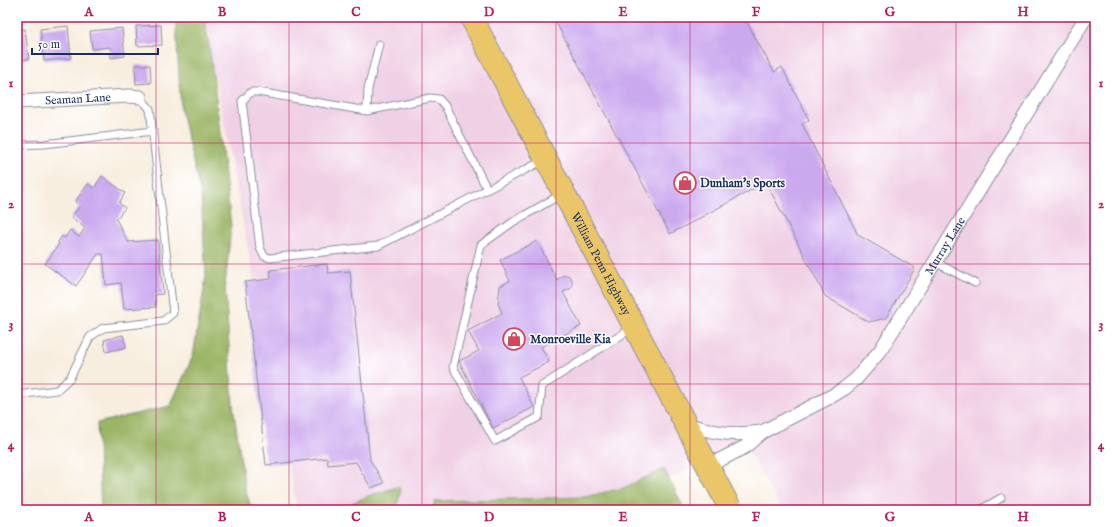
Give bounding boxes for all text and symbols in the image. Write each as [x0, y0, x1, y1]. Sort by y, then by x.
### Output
text: A [84, 4, 95, 21]
text: B [218, 4, 227, 21]
text: C [351, 4, 361, 21]
text: D [484, 4, 495, 21]
text: E [618, 4, 628, 21]
text: F [752, 4, 761, 21]
text: G [885, 4, 896, 21]
text: H [1017, 4, 1029, 21]
scale bar [32, 30, 158, 56]
text: 50 m [38, 37, 60, 52]
text: 1 [9, 75, 14, 92]
text: 1 [1099, 75, 1104, 92]
street label: Seaman Lane [45, 89, 112, 108]
shop icon: Dunham's Sports [672, 170, 698, 196]
place label: Dunham's Sports [700, 176, 786, 192]
text: 2 [8, 196, 14, 213]
text: 2 [1098, 196, 1104, 213]
street label: William Penn Highway [568, 210, 635, 318]
street label: Murray Lane [921, 214, 969, 278]
text: 3 [9, 316, 14, 333]
text: 3 [1099, 316, 1104, 333]
shop icon: Monroeville Kia [501, 326, 527, 352]
place label: Monroeville Kia [530, 332, 611, 347]
text: 4 [8, 437, 15, 454]
text: 4 [1098, 437, 1105, 454]
text: A [84, 509, 95, 526]
text: B [218, 509, 227, 526]
text: C [351, 509, 361, 526]
text: D [484, 509, 495, 526]
text: E [618, 509, 628, 526]
text: F [752, 509, 761, 526]
text: G [885, 509, 896, 526]
text: H [1017, 509, 1029, 526]

